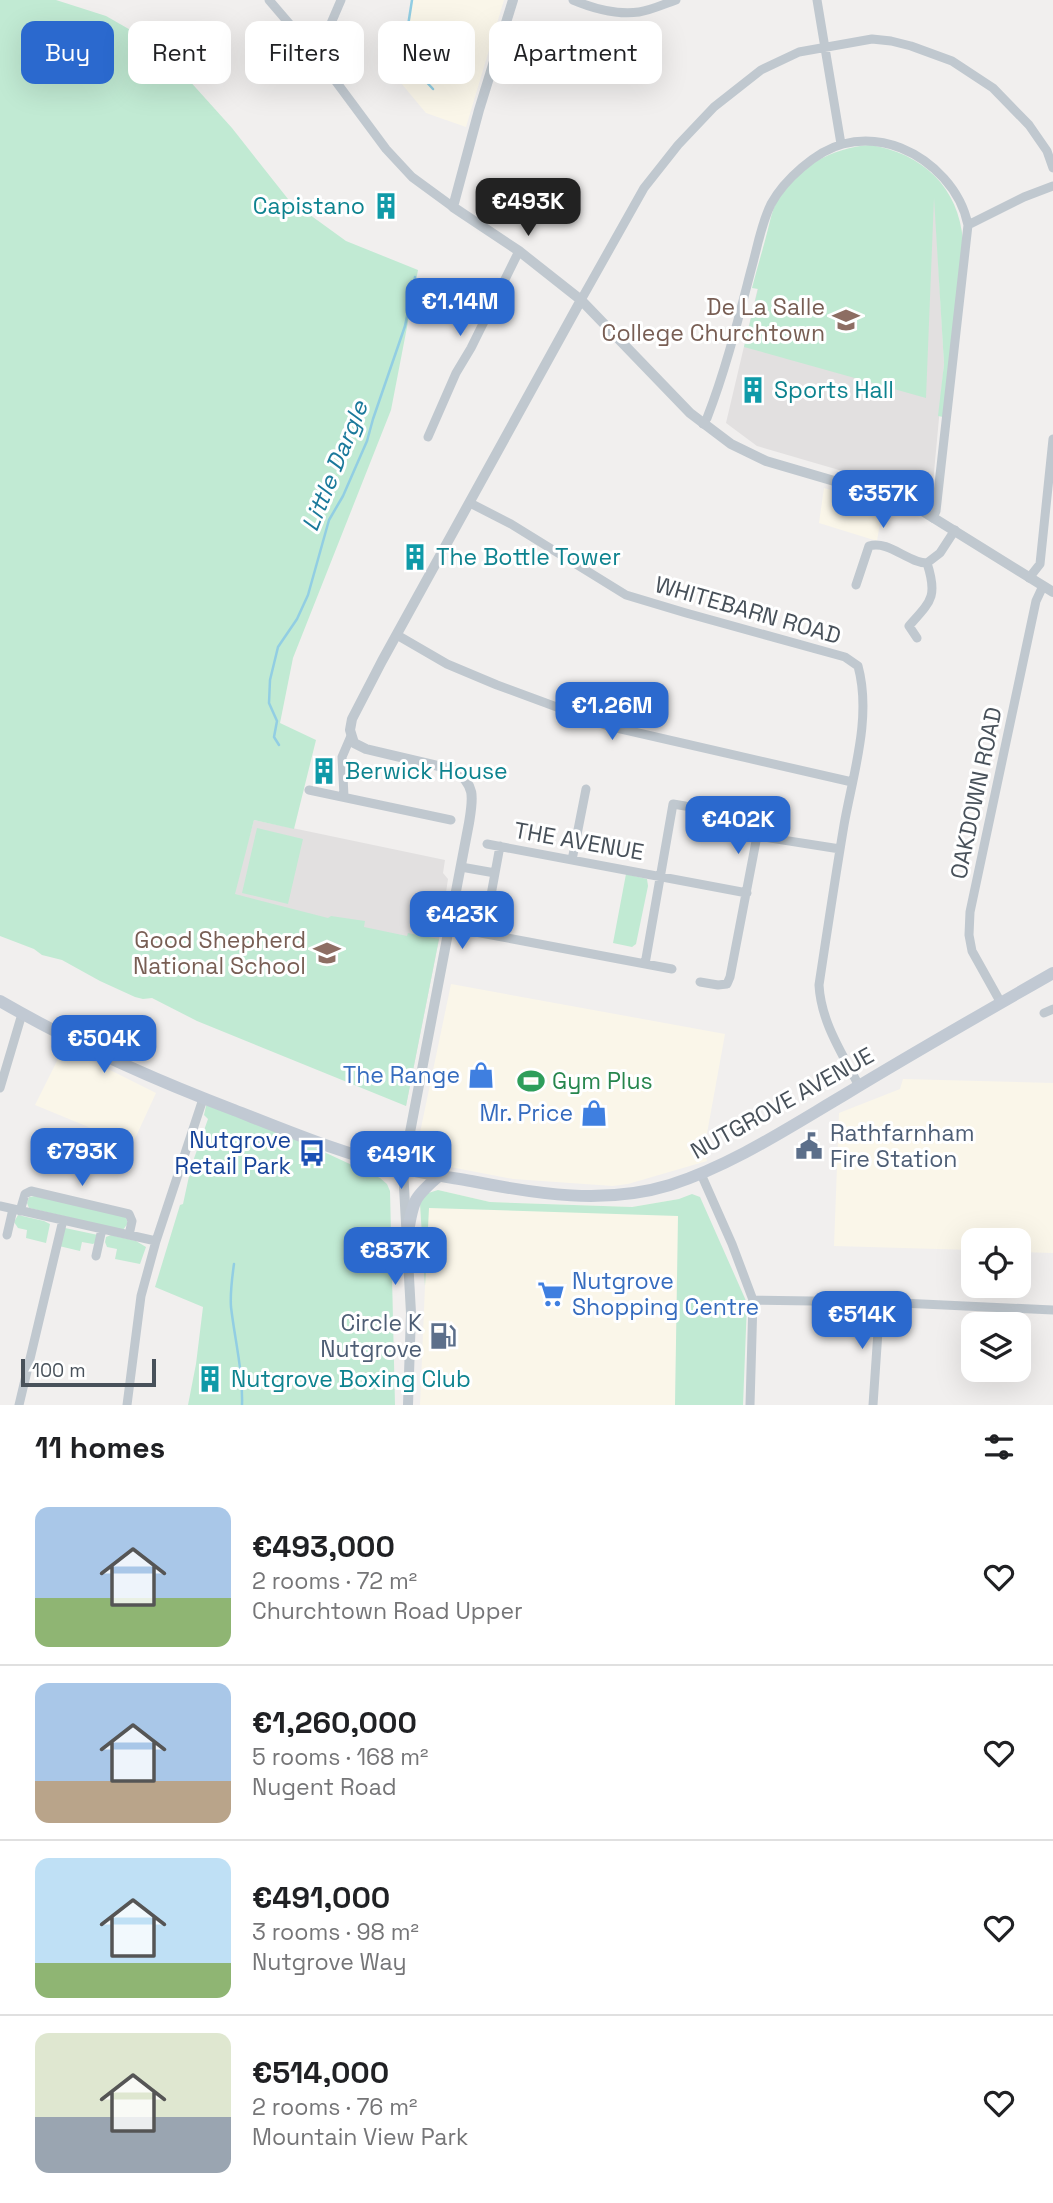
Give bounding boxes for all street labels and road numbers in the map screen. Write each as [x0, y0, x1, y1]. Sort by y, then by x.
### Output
street label: WHITEBARN ROAD [652, 569, 844, 651]
street label: OAKDOWN ROAD [943, 704, 1009, 882]
street label: THE AVENUE [512, 815, 646, 867]
street label: NUTGROVE AVENUE [685, 1040, 879, 1166]

